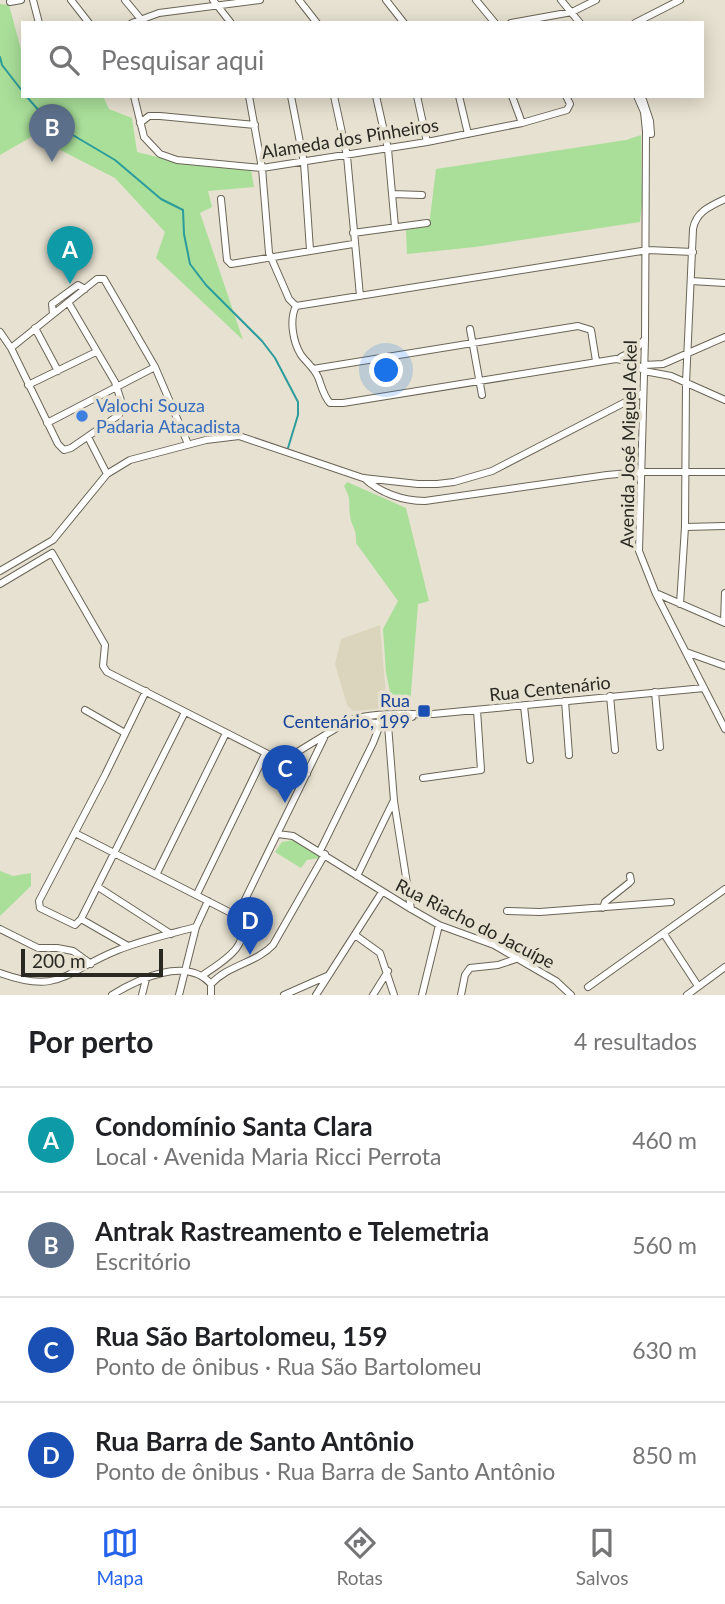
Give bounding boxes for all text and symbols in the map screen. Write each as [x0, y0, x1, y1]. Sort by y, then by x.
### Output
search box [21, 21, 704, 98]
icon: search [45, 41, 83, 79]
text: Pesquisar aqui [101, 44, 264, 76]
pin: B [29, 104, 75, 162]
street label: Alameda dos Pinheiros [260, 113, 440, 163]
pin: A [47, 226, 93, 284]
street label: Avenida José Miguel Ackel [615, 340, 641, 548]
your location [369, 353, 403, 387]
place label: Valochi Souza Padaria Atacadista [96, 394, 241, 437]
marker: Valochi Souza Padaria Atacadista [74, 408, 90, 424]
street label: Rua Centenário [488, 671, 612, 705]
place label: Rua Centenário, 199 [283, 689, 410, 732]
marker: Rua Centenário, 199 [416, 703, 432, 719]
pin: C [262, 745, 308, 803]
street label: Rua Riacho do Jacuípe [392, 873, 559, 973]
pin: D [227, 897, 273, 955]
scale bar [21, 946, 163, 978]
text: 200 m [32, 949, 86, 972]
text: Por perto [28, 1023, 153, 1059]
text: 4 resultados [574, 1027, 697, 1055]
text: Condomínio Santa Clara [95, 1110, 373, 1142]
text: A [43, 1126, 59, 1154]
text: 460 m [632, 1126, 697, 1154]
text: Local · Avenida Maria Ricci Perrota [95, 1142, 441, 1170]
text: Antrak Rastreamento e Telemetria [95, 1215, 489, 1247]
text: B [43, 1231, 59, 1259]
text: 560 m [632, 1231, 697, 1259]
text: Escritório [95, 1247, 191, 1275]
text: Rua São Bartolomeu, 159 [95, 1320, 388, 1352]
text: C [43, 1336, 59, 1364]
text: 630 m [632, 1336, 697, 1364]
text: Ponto de ônibus · Rua São Bartolomeu [95, 1352, 482, 1380]
text: Rua Barra de Santo Antônio [95, 1425, 414, 1457]
text: D [42, 1441, 60, 1469]
text: 850 m [632, 1441, 697, 1469]
text: Ponto de ônibus · Rua Barra de Santo Antônio [95, 1457, 555, 1485]
tab: Mapa [97, 1524, 143, 1589]
tab: Rotas [336, 1524, 383, 1589]
tab: Salvos [576, 1524, 628, 1589]

